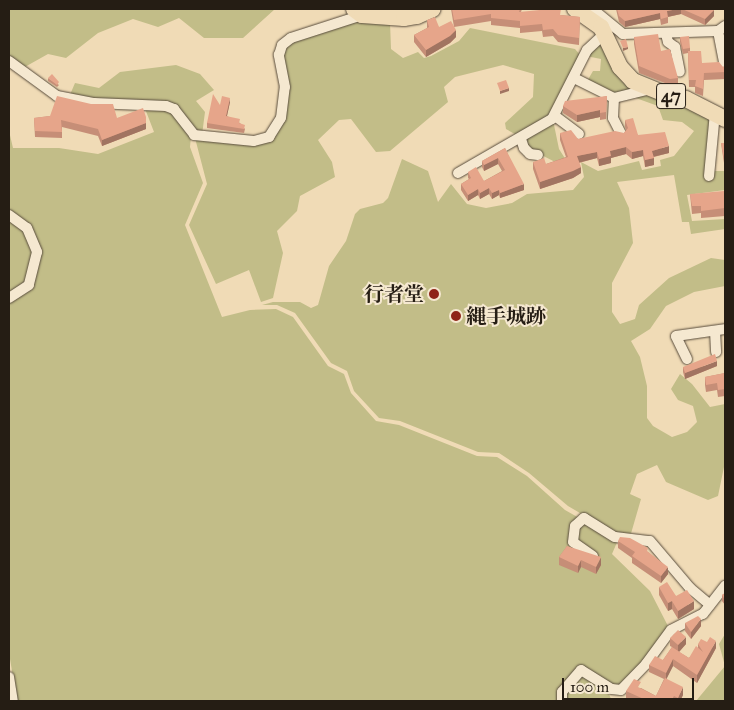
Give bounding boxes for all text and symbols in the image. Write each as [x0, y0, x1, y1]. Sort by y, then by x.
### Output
road number: 47 [656, 80, 686, 112]
place label: 行者堂 [364, 282, 424, 306]
marker: 行者堂 [428, 288, 440, 300]
place label: 縄手城跡 [466, 304, 546, 328]
marker: 縄手城跡 [450, 310, 462, 322]
scale bar [564, 668, 696, 700]
text: 100 m [570, 678, 609, 696]

